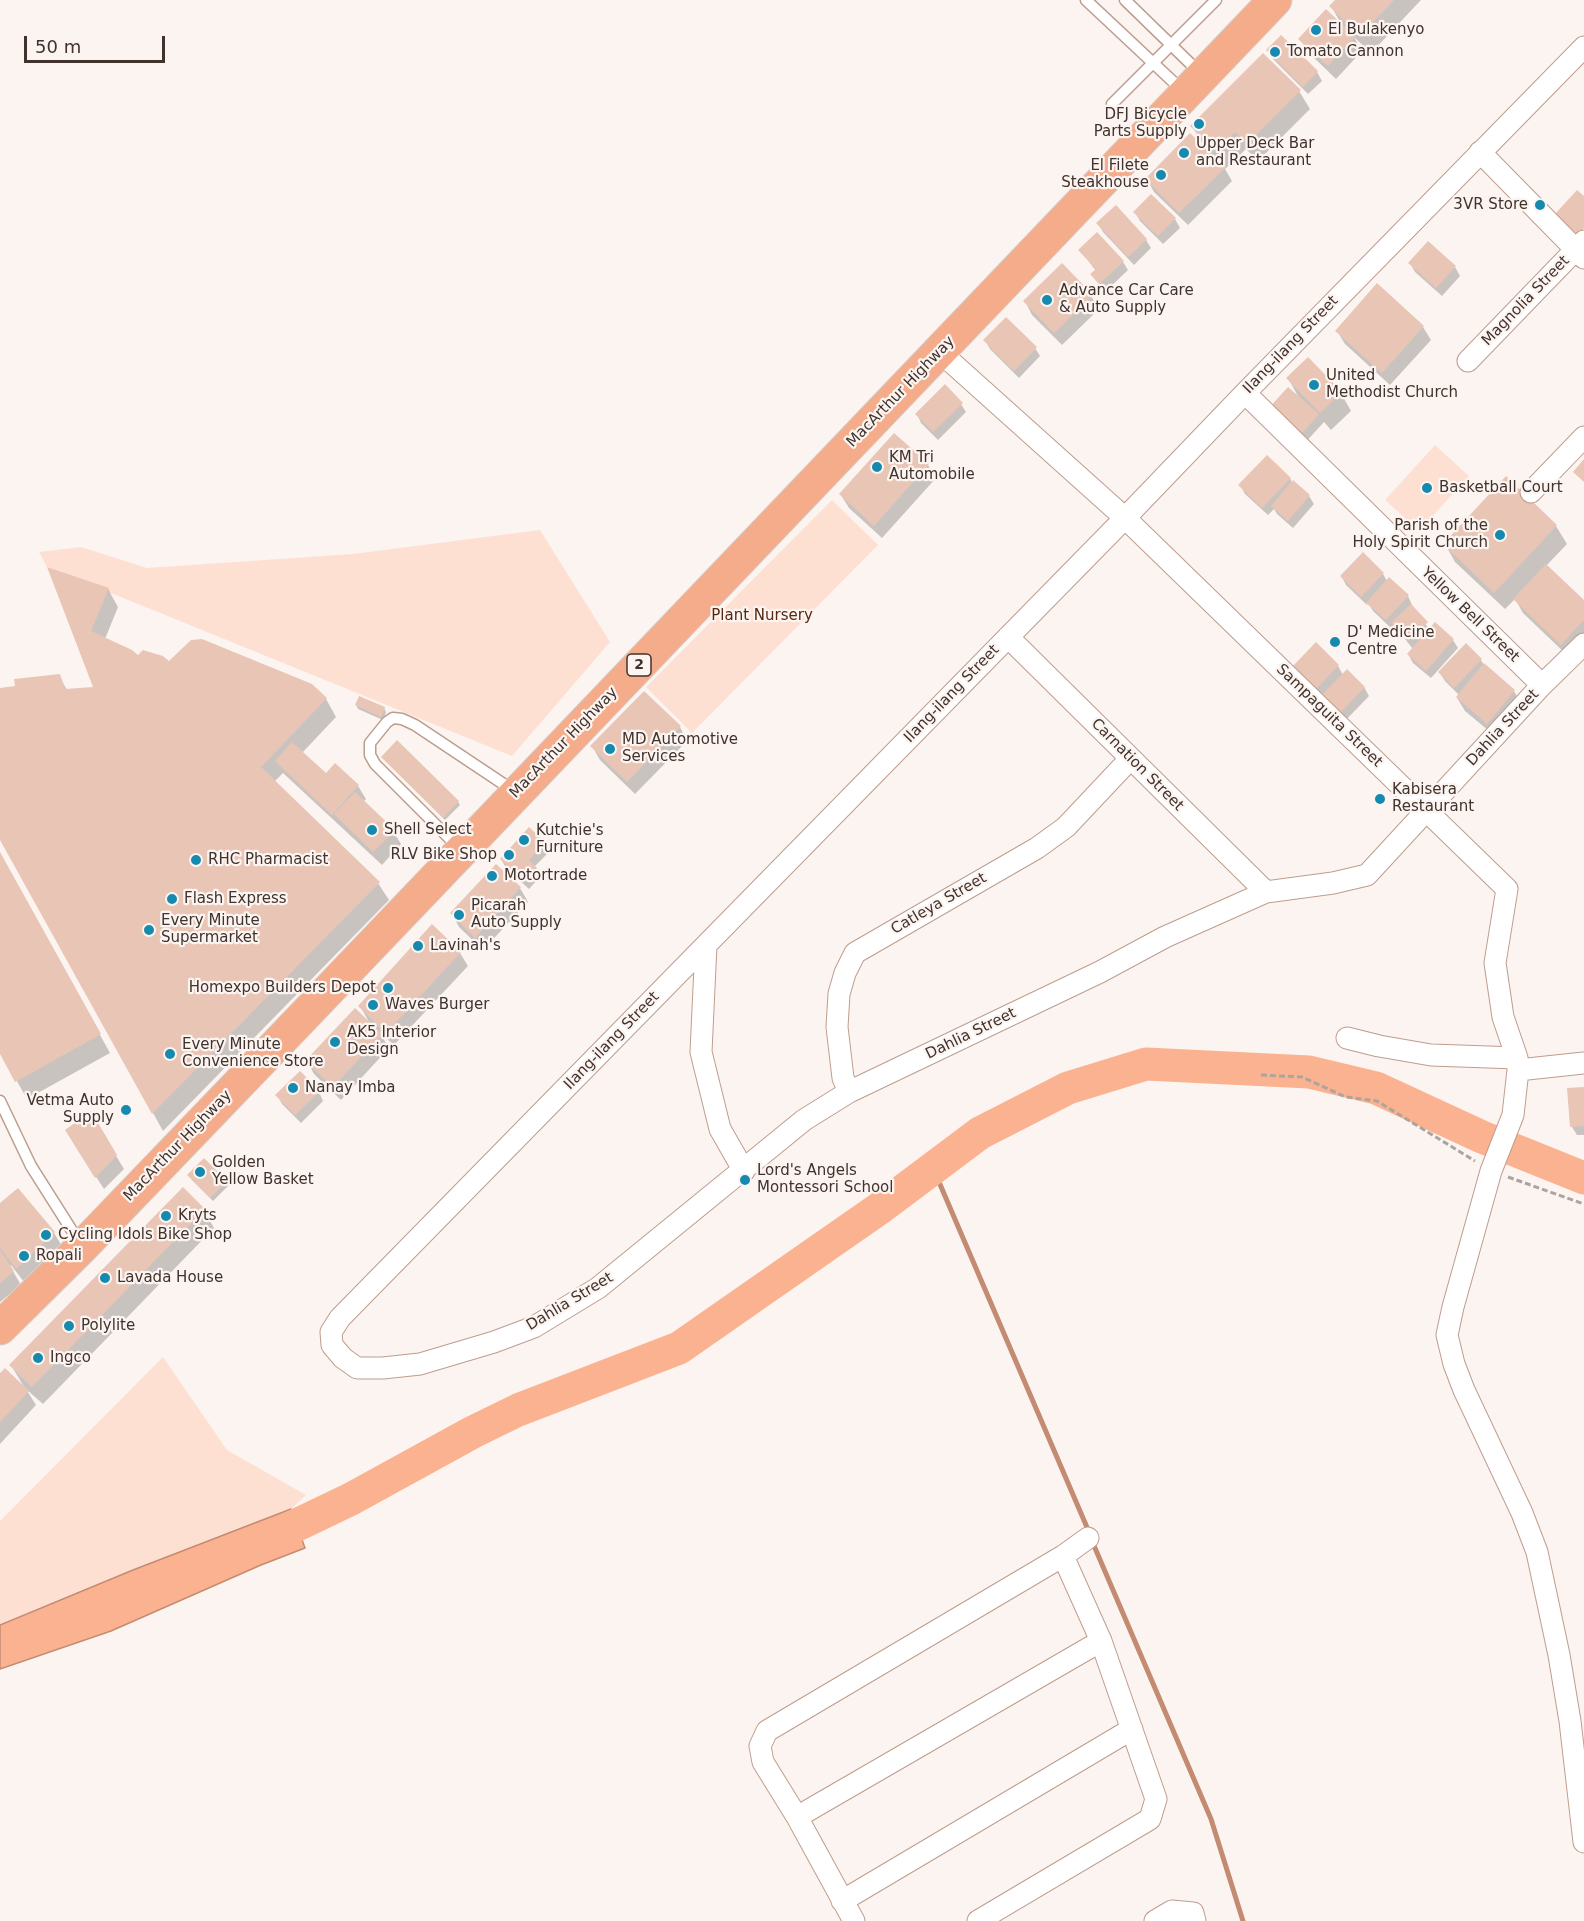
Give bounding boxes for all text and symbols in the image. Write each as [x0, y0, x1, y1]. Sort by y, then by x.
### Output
place label: El Bulakenyo [1328, 21, 1425, 39]
marker: El Bulakenyo [1309, 23, 1323, 37]
scale bar [27, 24, 168, 62]
text: 50 m [35, 36, 81, 57]
place label: Tomato Cannon [1287, 43, 1404, 61]
marker: Tomato Cannon [1268, 45, 1282, 59]
place label: DFJ Bicycle Parts Supply [1094, 106, 1187, 141]
marker: DFJ Bicycle Parts Supply [1192, 117, 1206, 131]
place label: Upper Deck Bar and Restaurant [1196, 135, 1314, 170]
marker: Upper Deck Bar and Restaurant [1177, 146, 1191, 160]
place label: El Filete Steakhouse [1061, 157, 1149, 192]
marker: El Filete Steakhouse [1154, 168, 1168, 182]
place label: 3VR Store [1453, 196, 1528, 214]
marker: 3VR Store [1533, 198, 1547, 212]
street label: Magnolia Street [1478, 252, 1574, 350]
place label: Advance Car Care & Auto Supply [1059, 282, 1194, 317]
street label: Ilang-ilang Street [1240, 292, 1342, 398]
marker: Advance Car Care & Auto Supply [1040, 293, 1054, 307]
street label: MacArthur Highway [843, 333, 959, 451]
place label: United Methodist Church [1326, 367, 1458, 402]
marker: United Methodist Church [1307, 378, 1321, 392]
place label: KM Tri Automobile [889, 449, 975, 484]
marker: KM Tri Automobile [870, 460, 884, 474]
place label: Basketball Court [1439, 479, 1563, 497]
marker: Basketball Court [1420, 481, 1434, 495]
place label: Parish of the Holy Spirit Church [1352, 517, 1488, 552]
marker: Parish of the Holy Spirit Church [1493, 528, 1507, 542]
street label: Yellow Bell Street [1417, 564, 1523, 666]
park label: Plant Nursery [711, 607, 813, 625]
place label: D' Medicine Centre [1347, 624, 1434, 659]
marker: D' Medicine Centre [1328, 635, 1342, 649]
street label: Ilang-ilang Street [901, 641, 1003, 747]
road number: 2 [627, 654, 651, 676]
street label: Sampaguita Street [1272, 661, 1386, 771]
street label: MacArthur Highway [506, 684, 622, 802]
street label: Dahlia Street [1463, 686, 1543, 770]
street label: Carnation Street [1087, 715, 1187, 815]
place label: MD Automotive Services [622, 731, 738, 766]
marker: MD Automotive Services [603, 742, 617, 756]
place label: Kabisera Restaurant [1392, 781, 1474, 816]
marker: Kabisera Restaurant [1373, 792, 1387, 806]
place label: Shell Select [384, 821, 472, 839]
place label: Kutchie's Furniture [536, 822, 604, 857]
marker: Shell Select [365, 823, 379, 837]
marker: Kutchie's Furniture [517, 833, 531, 847]
place label: RLV Bike Shop [391, 846, 497, 864]
marker: RLV Bike Shop [502, 848, 516, 862]
place label: RHC Pharmacist [208, 851, 329, 869]
marker: RHC Pharmacist [189, 853, 203, 867]
place label: Motortrade [504, 867, 587, 885]
marker: Motortrade [485, 869, 499, 883]
street label: Catleya Street [888, 869, 990, 939]
place label: Flash Express [184, 890, 287, 908]
marker: Flash Express [165, 892, 179, 906]
place label: Picarah Auto Supply [471, 897, 562, 932]
marker: Picarah Auto Supply [452, 908, 466, 922]
place label: Every Minute Supermarket [161, 912, 260, 947]
marker: Every Minute Supermarket [142, 923, 156, 937]
place label: Lavinah's [430, 937, 501, 955]
marker: Lavinah's [411, 939, 425, 953]
place label: Homexpo Builders Depot [189, 979, 376, 997]
marker: Homexpo Builders Depot [381, 981, 395, 995]
street label: Ilang-ilang Street [561, 988, 663, 1094]
place label: Waves Burger [385, 996, 489, 1014]
marker: Waves Burger [366, 998, 380, 1012]
street label: Dahlia Street [923, 1004, 1019, 1064]
place label: AK5 Interior Design [347, 1024, 436, 1059]
marker: AK5 Interior Design [328, 1035, 342, 1049]
place label: Every Minute Convenience Store [182, 1036, 324, 1071]
marker: Every Minute Convenience Store [163, 1047, 177, 1061]
place label: Nanay Imba [305, 1079, 396, 1097]
marker: Nanay Imba [286, 1081, 300, 1095]
street label: MacArthur Highway [120, 1087, 236, 1205]
place label: Vetma Auto Supply [26, 1092, 114, 1127]
marker: Vetma Auto Supply [119, 1103, 133, 1117]
place label: Golden Yellow Basket [212, 1154, 314, 1189]
place label: Lord's Angels Montessori School [757, 1162, 893, 1197]
marker: Golden Yellow Basket [193, 1165, 207, 1179]
marker: Lord's Angels Montessori School [738, 1173, 752, 1187]
place label: Kryts [178, 1207, 217, 1225]
marker: Kryts [159, 1209, 173, 1223]
place label: Cycling Idols Bike Shop [58, 1226, 232, 1244]
marker: Cycling Idols Bike Shop [39, 1228, 53, 1242]
place label: Ropali [36, 1247, 82, 1265]
marker: Ropali [17, 1249, 31, 1263]
place label: Lavada House [117, 1269, 223, 1287]
street label: Dahlia Street [523, 1269, 617, 1335]
marker: Lavada House [98, 1271, 112, 1285]
place label: Polylite [81, 1317, 135, 1335]
marker: Polylite [62, 1319, 76, 1333]
place label: Ingco [50, 1349, 91, 1367]
marker: Ingco [31, 1351, 45, 1365]

